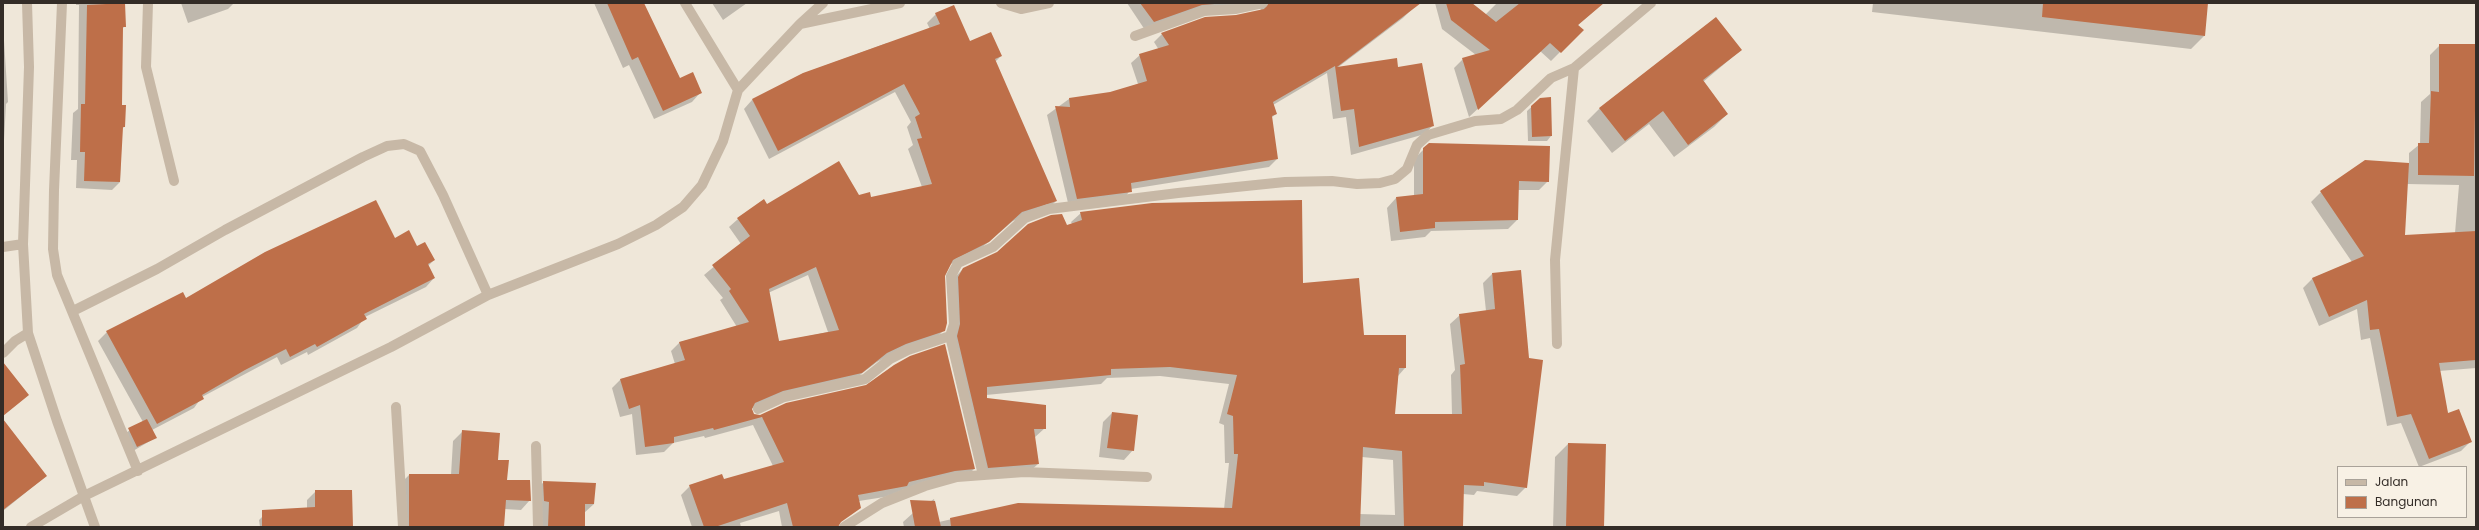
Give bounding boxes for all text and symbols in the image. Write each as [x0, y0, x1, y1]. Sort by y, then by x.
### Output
legend [2337, 466, 2467, 518]
text: Jalan [2375, 473, 2408, 490]
text: Bangunan [2375, 493, 2437, 510]

